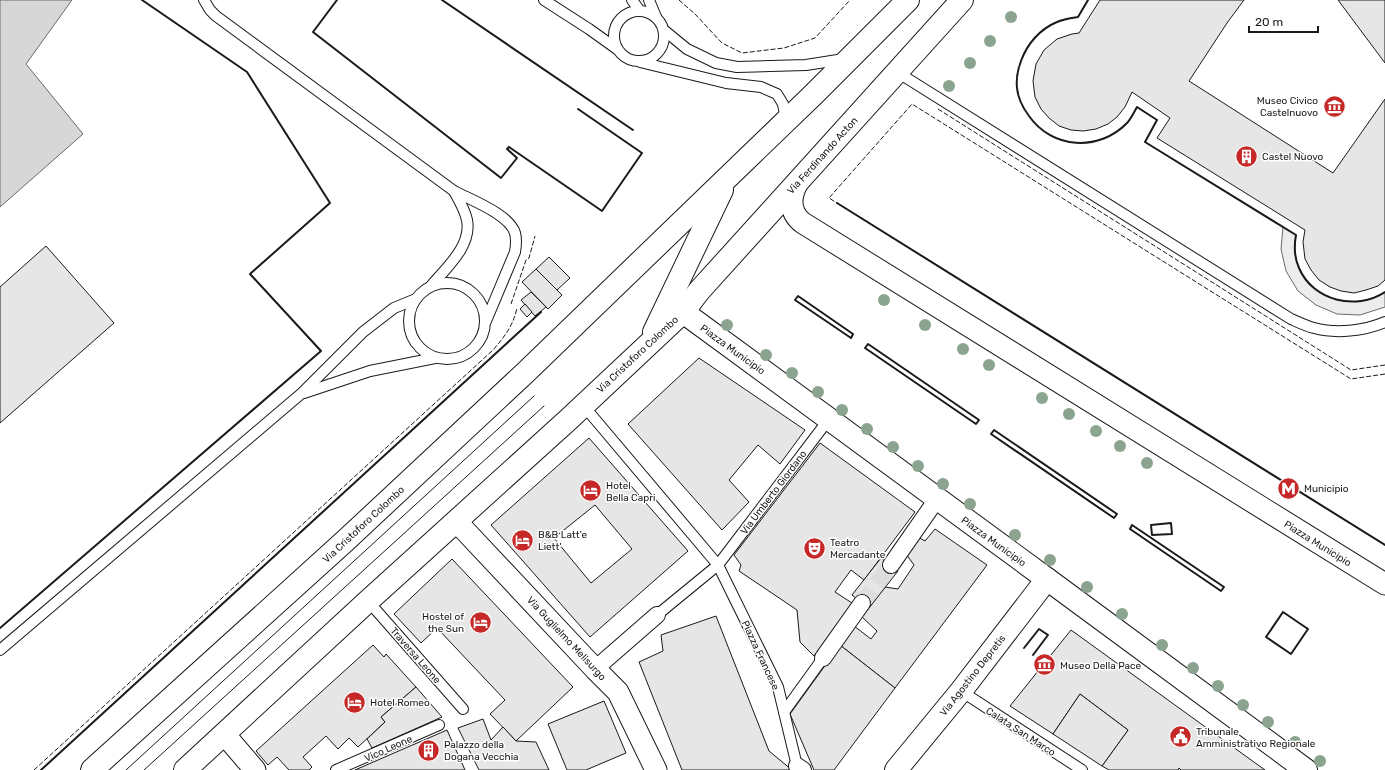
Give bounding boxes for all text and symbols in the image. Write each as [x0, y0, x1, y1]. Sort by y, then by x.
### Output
scale bar [1249, 8, 1318, 34]
text: 20 m [1255, 15, 1283, 29]
museum icon: Museo Civico Castelnuovo [1321, 93, 1347, 119]
place label: Museo Civico Castelnuovo [1257, 95, 1318, 119]
street label: Via Ferdinando Acton [785, 115, 861, 197]
building icon: Castel Nuovo [1233, 143, 1259, 169]
place label: Castel Nuovo [1262, 151, 1324, 163]
street label: Via Cristoforo Colombo [594, 314, 681, 396]
street label: Piazza Municipio [698, 322, 767, 377]
street label: Via Umberto Giordano [738, 448, 809, 537]
metro station icon: Municipio [1275, 475, 1301, 501]
hotel icon: Hotel Bella Capri [578, 478, 604, 504]
place label: Hotel Bella Capri [606, 480, 655, 504]
place label: Municipio [1304, 483, 1349, 495]
street label: Via Cristoforo Colombo [320, 484, 407, 566]
street label: Piazza Municipio [959, 514, 1028, 569]
street label: Piazza Municipio [1282, 518, 1354, 569]
hotel icon: B&B Latt'e Liett' [509, 527, 535, 553]
place label: B&B Latt'e Liett' [538, 529, 588, 553]
theatre icon: Teatro Mercadante [801, 535, 827, 561]
place label: Teatro Mercadante [830, 537, 886, 561]
street label: Via Guglielmo Melisurgo [524, 594, 609, 683]
hotel icon: Hostel of the Sun [467, 609, 493, 635]
place label: Hostel of the Sun [422, 611, 464, 635]
street label: Piazza Francese [739, 619, 782, 692]
street label: Traversa Leone [388, 625, 443, 686]
street label: Via Agostino Depretis [937, 633, 1008, 719]
museum icon: Museo Della Pace [1031, 652, 1057, 678]
place label: Museo Della Pace [1060, 660, 1142, 672]
hotel icon: Hotel Romeo [341, 689, 367, 715]
place label: Hotel Romeo [370, 697, 430, 709]
street label: Calata San Marco [983, 705, 1058, 759]
public building icon: Tribunale Amministrativo Regionale [1167, 724, 1193, 750]
place label: Tribunale Amministrativo Regionale [1196, 726, 1316, 750]
street label: Vico Leone [363, 733, 415, 765]
building icon: Palazzo della Dogana Vecchia [415, 737, 441, 763]
place label: Palazzo della Dogana Vecchia [444, 739, 519, 763]

